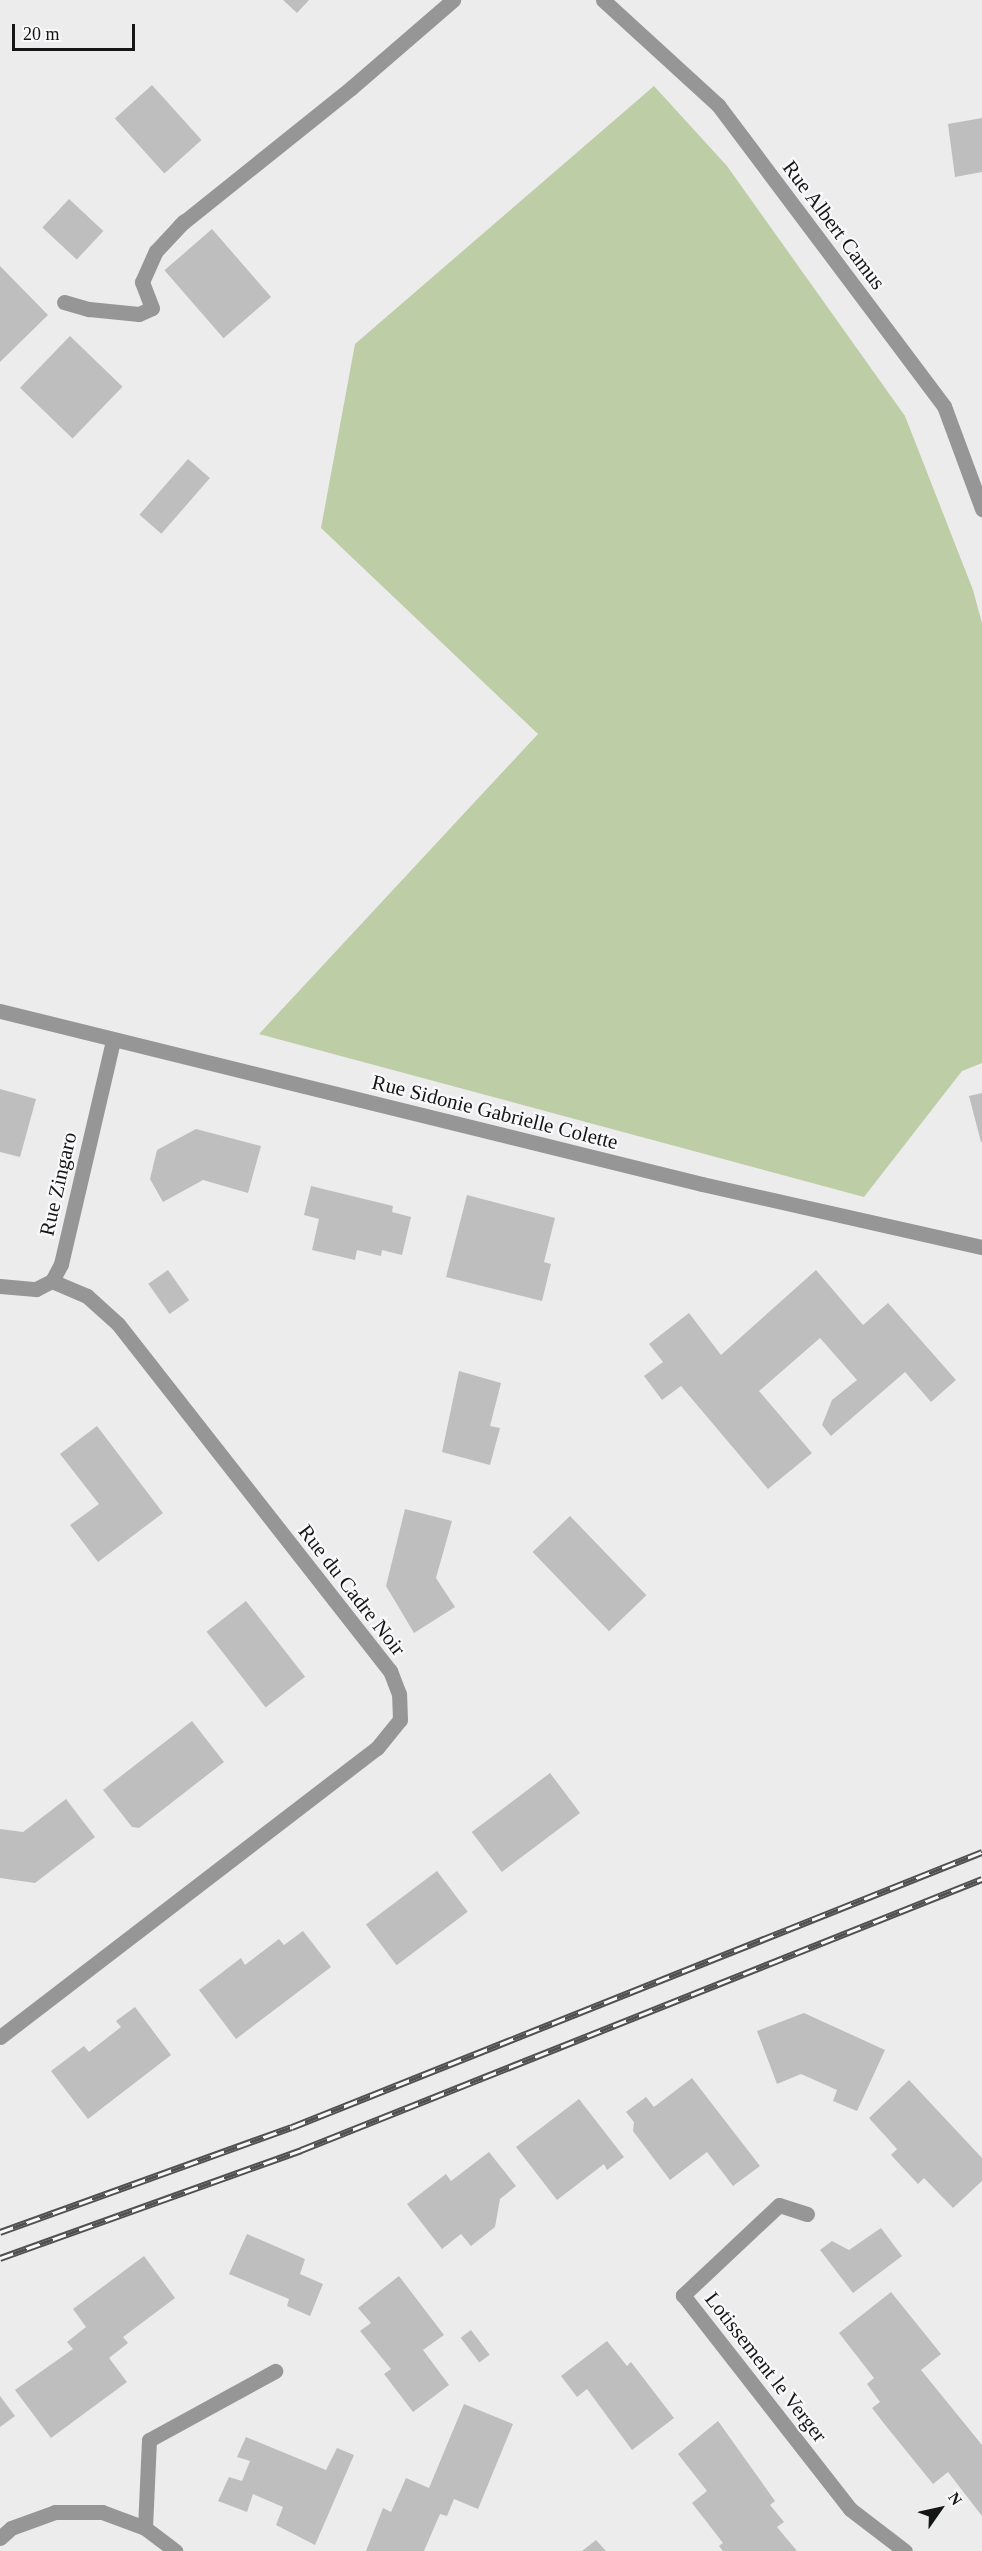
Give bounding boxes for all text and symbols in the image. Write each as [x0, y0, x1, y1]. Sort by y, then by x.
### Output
scale bar [15, 12, 138, 50]
text: 20 m [23, 24, 60, 44]
street label: Rue Albert Camus [777, 155, 891, 295]
street label: Rue Sidonie Gabrielle Colette [369, 1069, 621, 1155]
street label: Rue Zingaro [34, 1130, 82, 1238]
street label: Rue du Cadre Noir [293, 1520, 411, 1660]
street label: Lotissement le Verger [699, 2287, 833, 2447]
north arrow [910, 2479, 970, 2539]
text: N [945, 2489, 966, 2508]

